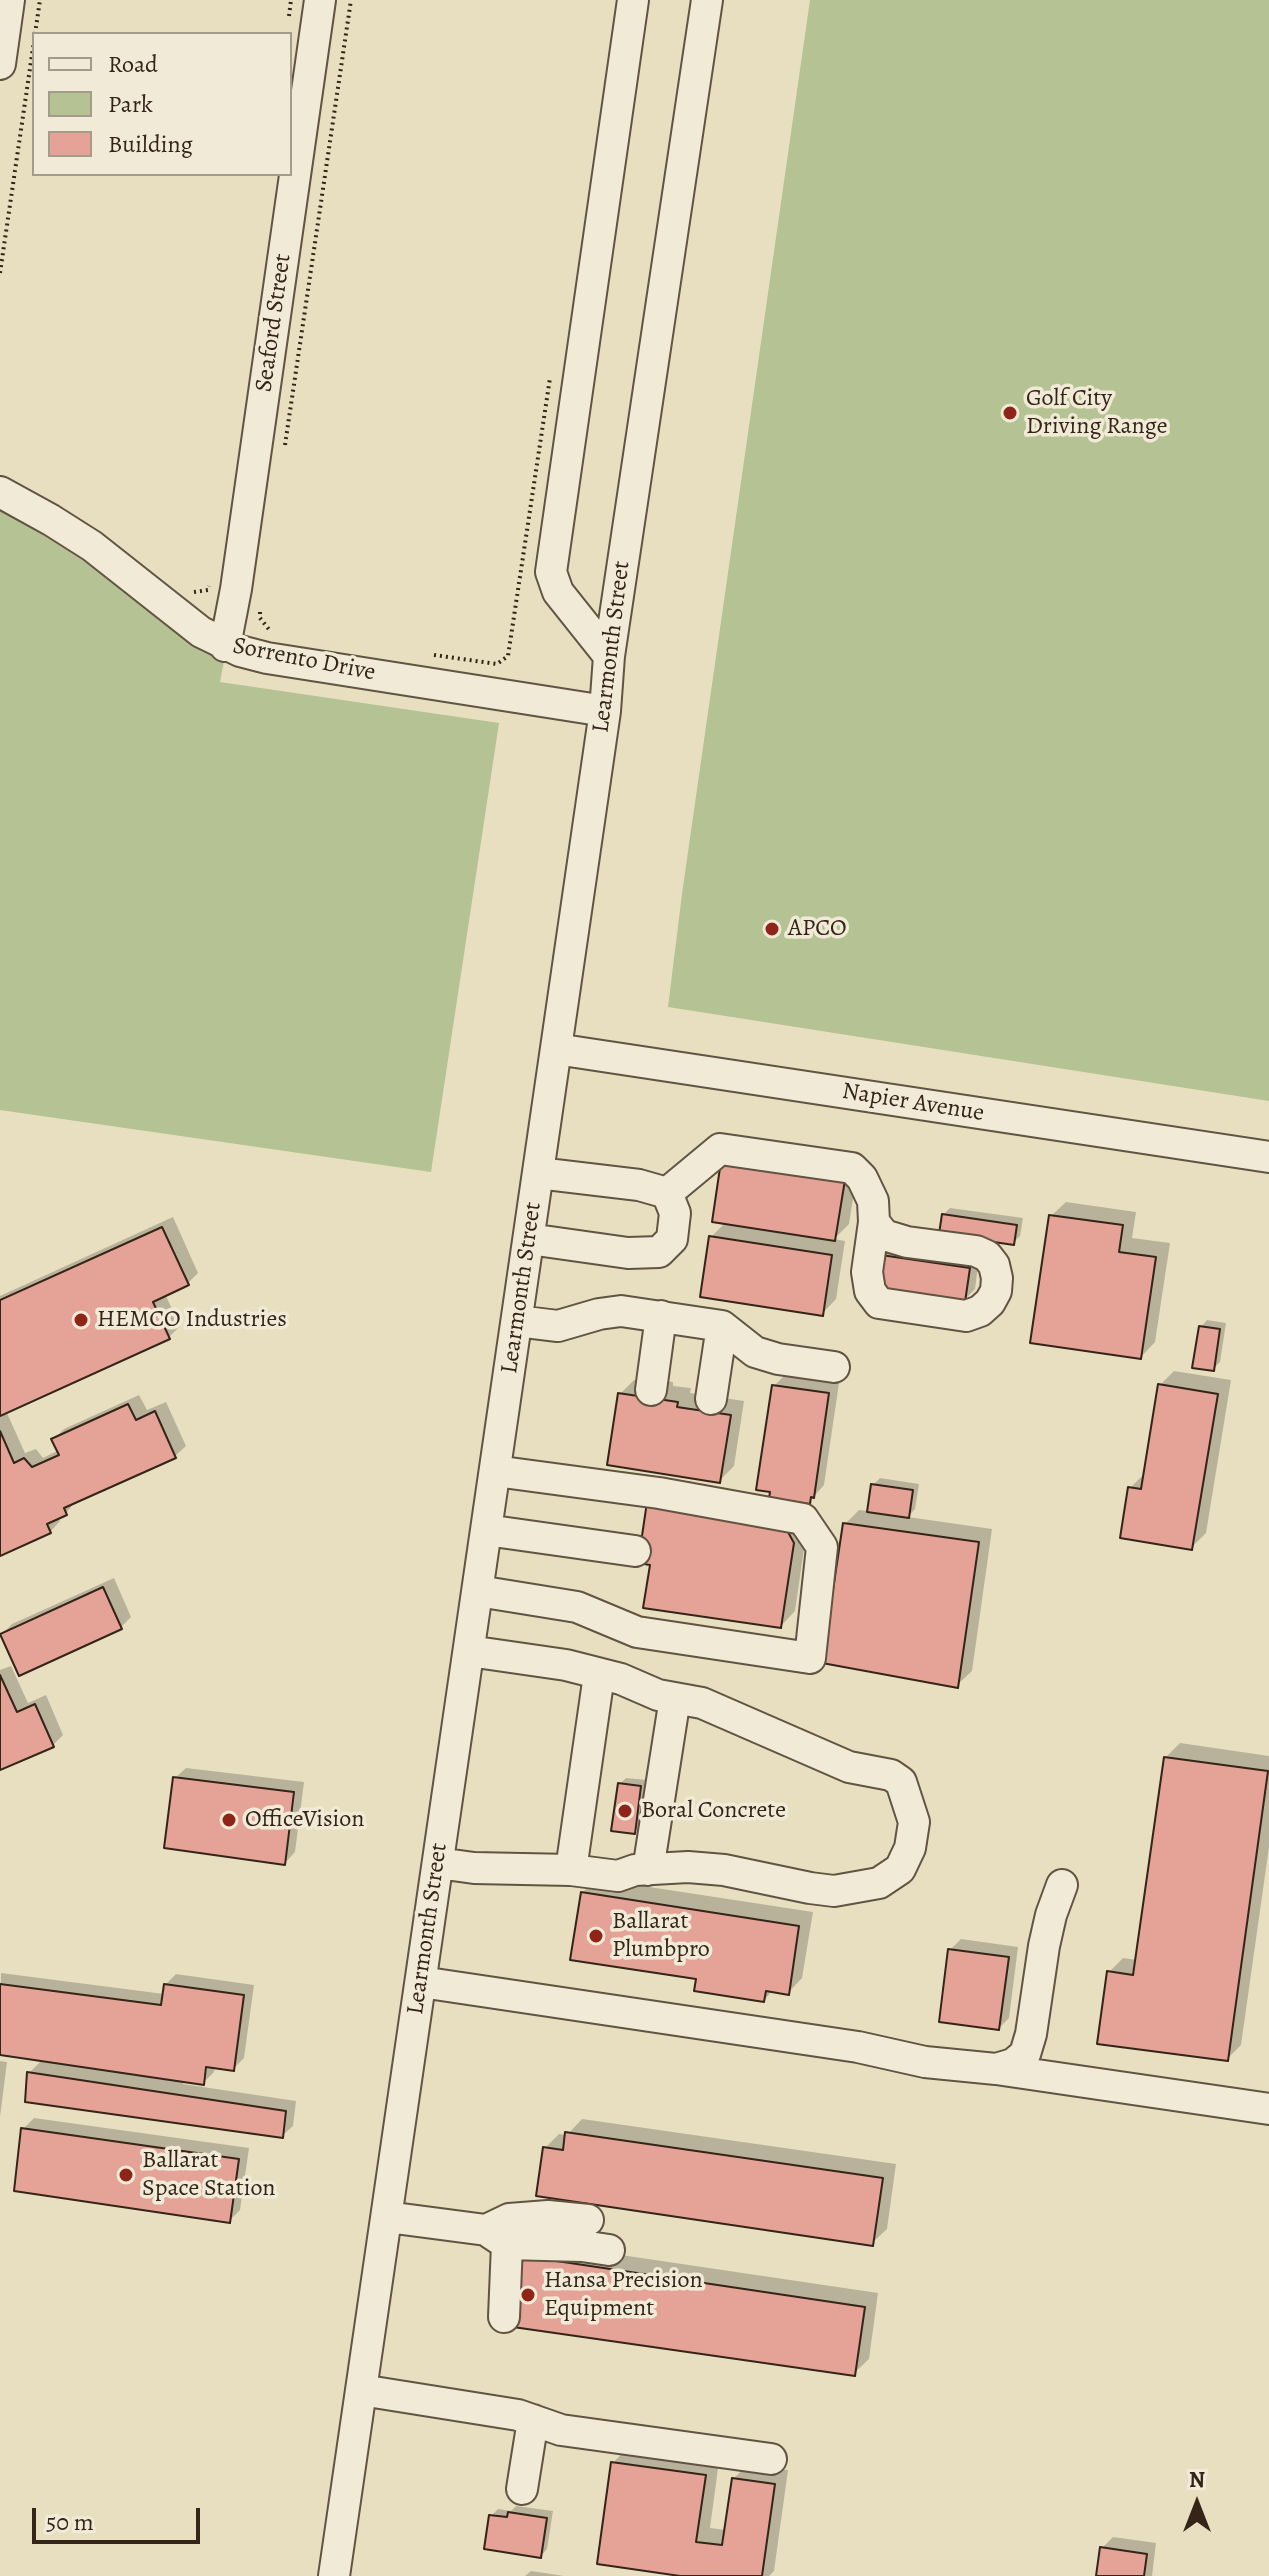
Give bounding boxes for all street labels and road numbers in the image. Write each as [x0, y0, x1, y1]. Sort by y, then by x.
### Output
street label: Seaford Street [250, 252, 298, 394]
street label: Learmonth Street [587, 559, 637, 735]
street label: Sorrento Drive [230, 632, 378, 688]
street label: Napier Avenue [840, 1078, 986, 1128]
street label: Learmonth Street [496, 1200, 548, 1376]
street label: Learmonth Street [402, 1841, 454, 2017]

